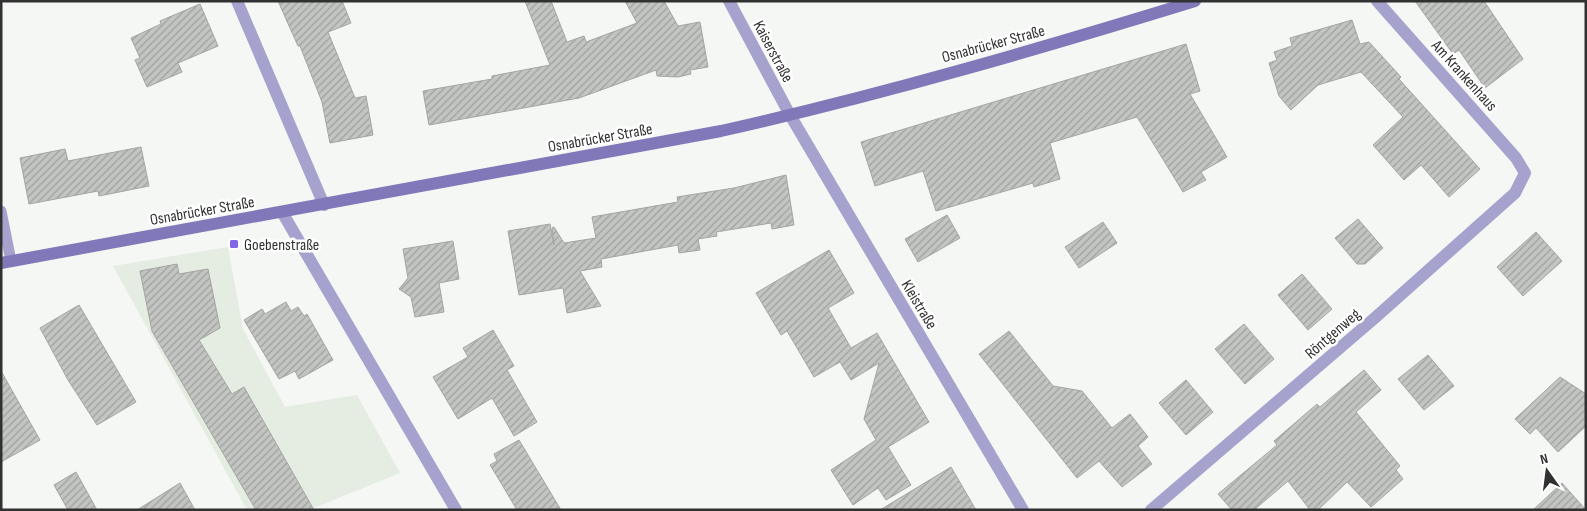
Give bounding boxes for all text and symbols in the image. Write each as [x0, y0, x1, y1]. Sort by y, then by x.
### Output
street label: Kaiserstraße [749, 18, 797, 86]
street label: Osnabrücker Straße [940, 22, 1047, 67]
street label: Am Krankenhaus [1426, 36, 1501, 116]
street label: Osnabrücker Straße [547, 120, 654, 157]
street label: Osnabrücker Straße [149, 193, 256, 230]
place label: Goebenstraße [244, 236, 319, 255]
marker: Goebenstraße [228, 238, 240, 250]
street label: Kleistraße [897, 277, 941, 333]
street label: Röntgenweg [1301, 305, 1365, 363]
north arrow [1522, 446, 1572, 496]
text: N [1538, 450, 1550, 468]

